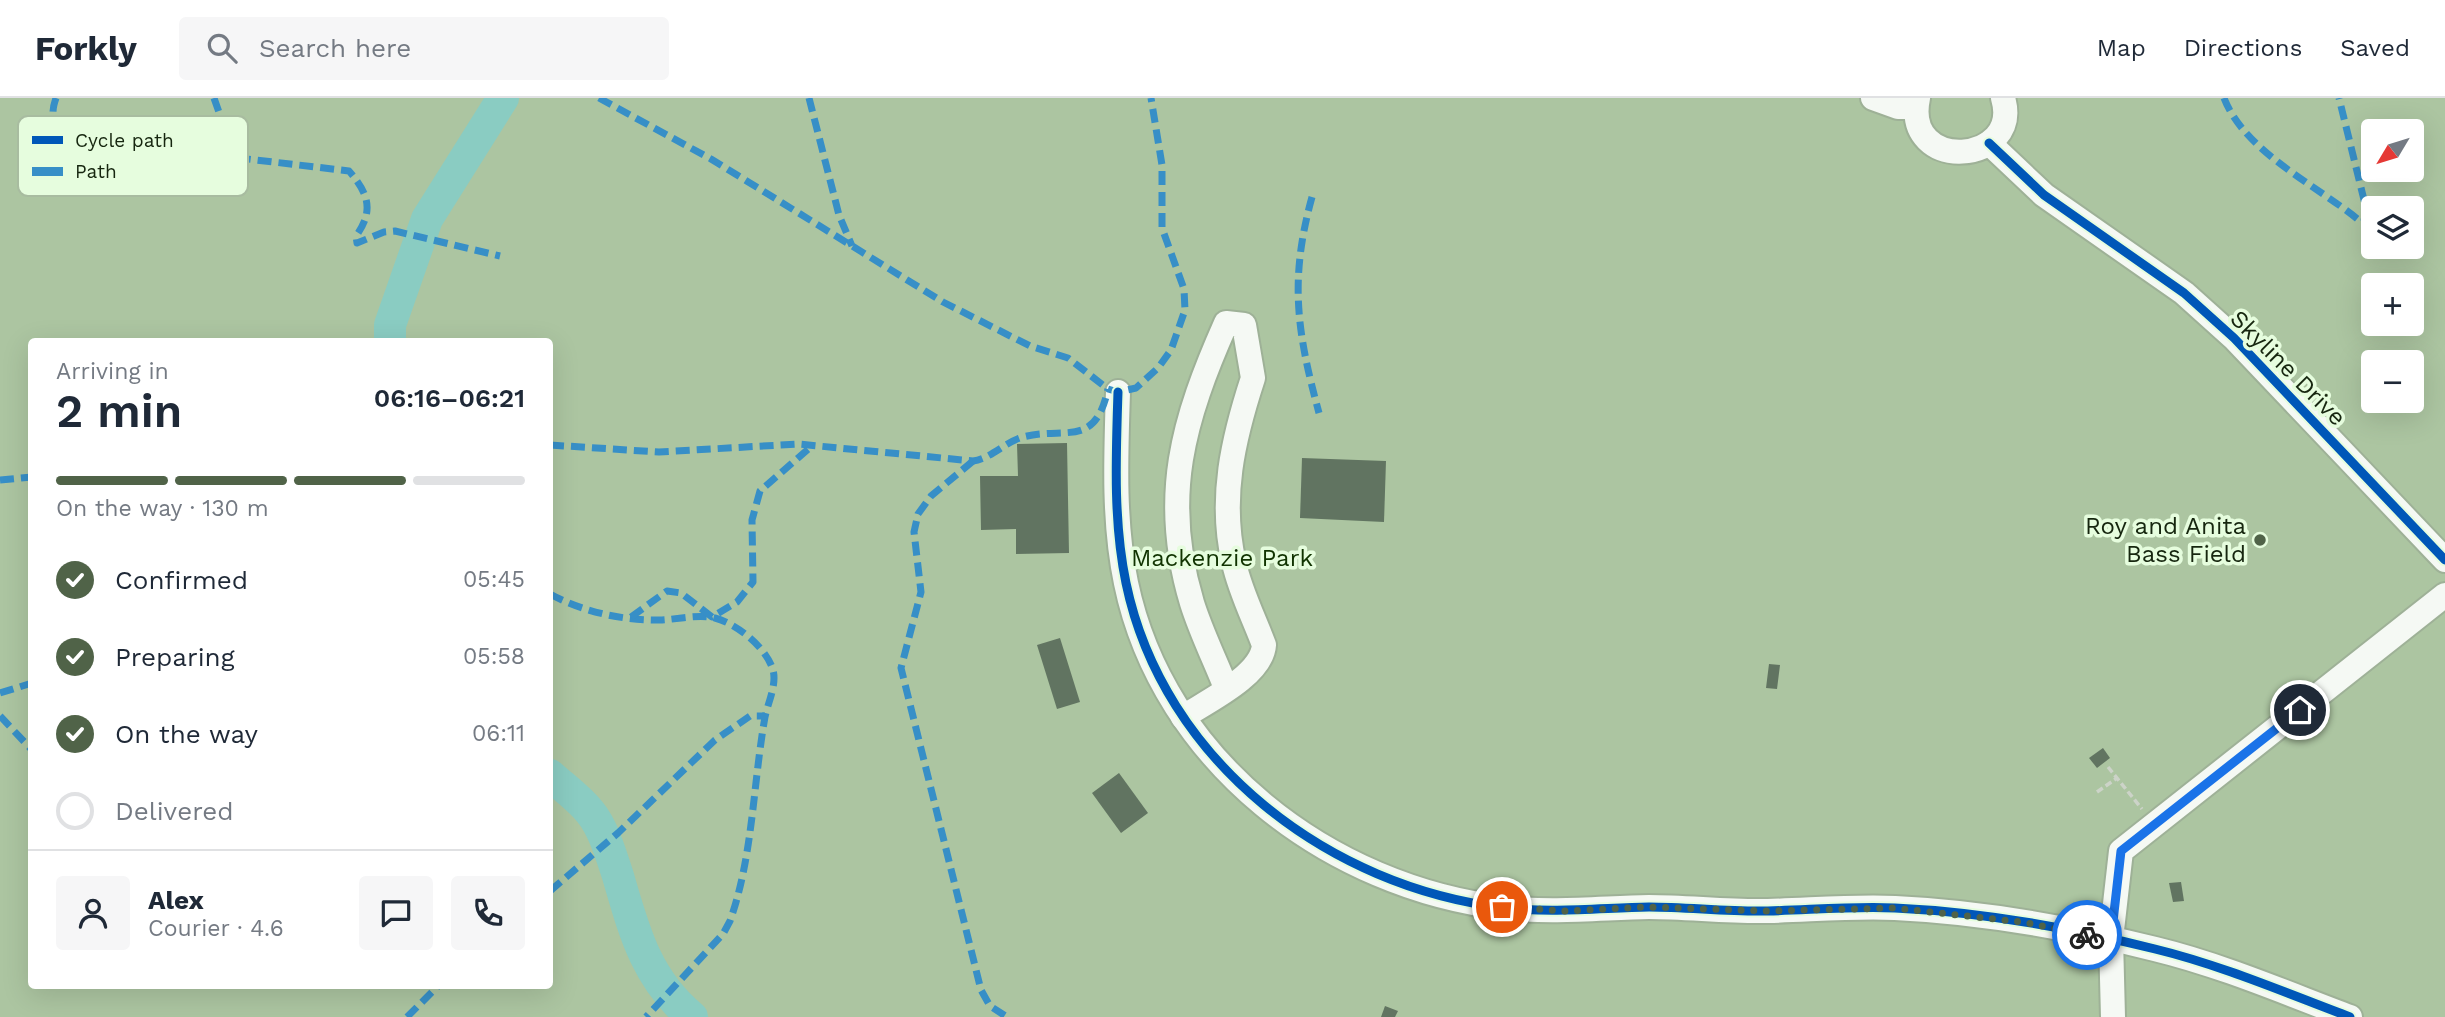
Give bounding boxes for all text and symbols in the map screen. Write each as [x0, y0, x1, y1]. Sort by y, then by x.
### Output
search box [179, 17, 669, 80]
text: Forkly [35, 29, 137, 68]
icon: search [203, 29, 241, 67]
text: Search here [259, 33, 411, 63]
text: Map [2097, 34, 2146, 62]
text: Directions [2184, 34, 2302, 62]
text: Saved [2340, 34, 2410, 62]
legend [18, 116, 248, 196]
north arrow [2361, 119, 2424, 182]
map controls [2361, 119, 2424, 413]
text: Cycle path [75, 129, 174, 152]
text: Path [75, 160, 117, 183]
button: layers [2361, 196, 2424, 259]
button: + [2361, 273, 2424, 336]
street label: Skyline Drive [2224, 304, 2352, 432]
button: − [2361, 350, 2424, 413]
text: Arriving in [56, 358, 169, 385]
text: 06:16–06:21 [374, 383, 525, 413]
text: 2 min [56, 384, 182, 438]
text: On the way · 130 m [56, 495, 269, 522]
place label: Roy and Anita Bass Field [2085, 512, 2246, 568]
marker: Roy and Anita Bass Field [2252, 532, 2268, 548]
park label: Mackenzie Park [1131, 544, 1313, 572]
icon: check [56, 561, 94, 599]
text: Confirmed [115, 565, 248, 595]
text: 05:45 [463, 566, 525, 593]
icon: check [56, 638, 94, 676]
text: Preparing [115, 642, 235, 672]
text: 05:58 [463, 643, 525, 670]
pin [2270, 680, 2330, 740]
icon: home [2281, 691, 2319, 729]
icon: check [56, 715, 94, 753]
text: On the way [115, 719, 258, 749]
text: 06:11 [472, 720, 525, 747]
text: Delivered [115, 796, 234, 826]
button: person [56, 876, 130, 950]
button: chat [359, 876, 433, 950]
button: phone [451, 876, 525, 950]
pin [1472, 877, 1532, 937]
text: Alex [148, 885, 204, 915]
icon: bag [1483, 888, 1521, 926]
courier [2052, 900, 2122, 970]
text: Courier · 4.6 [148, 915, 284, 942]
icon: bike [2068, 916, 2106, 954]

